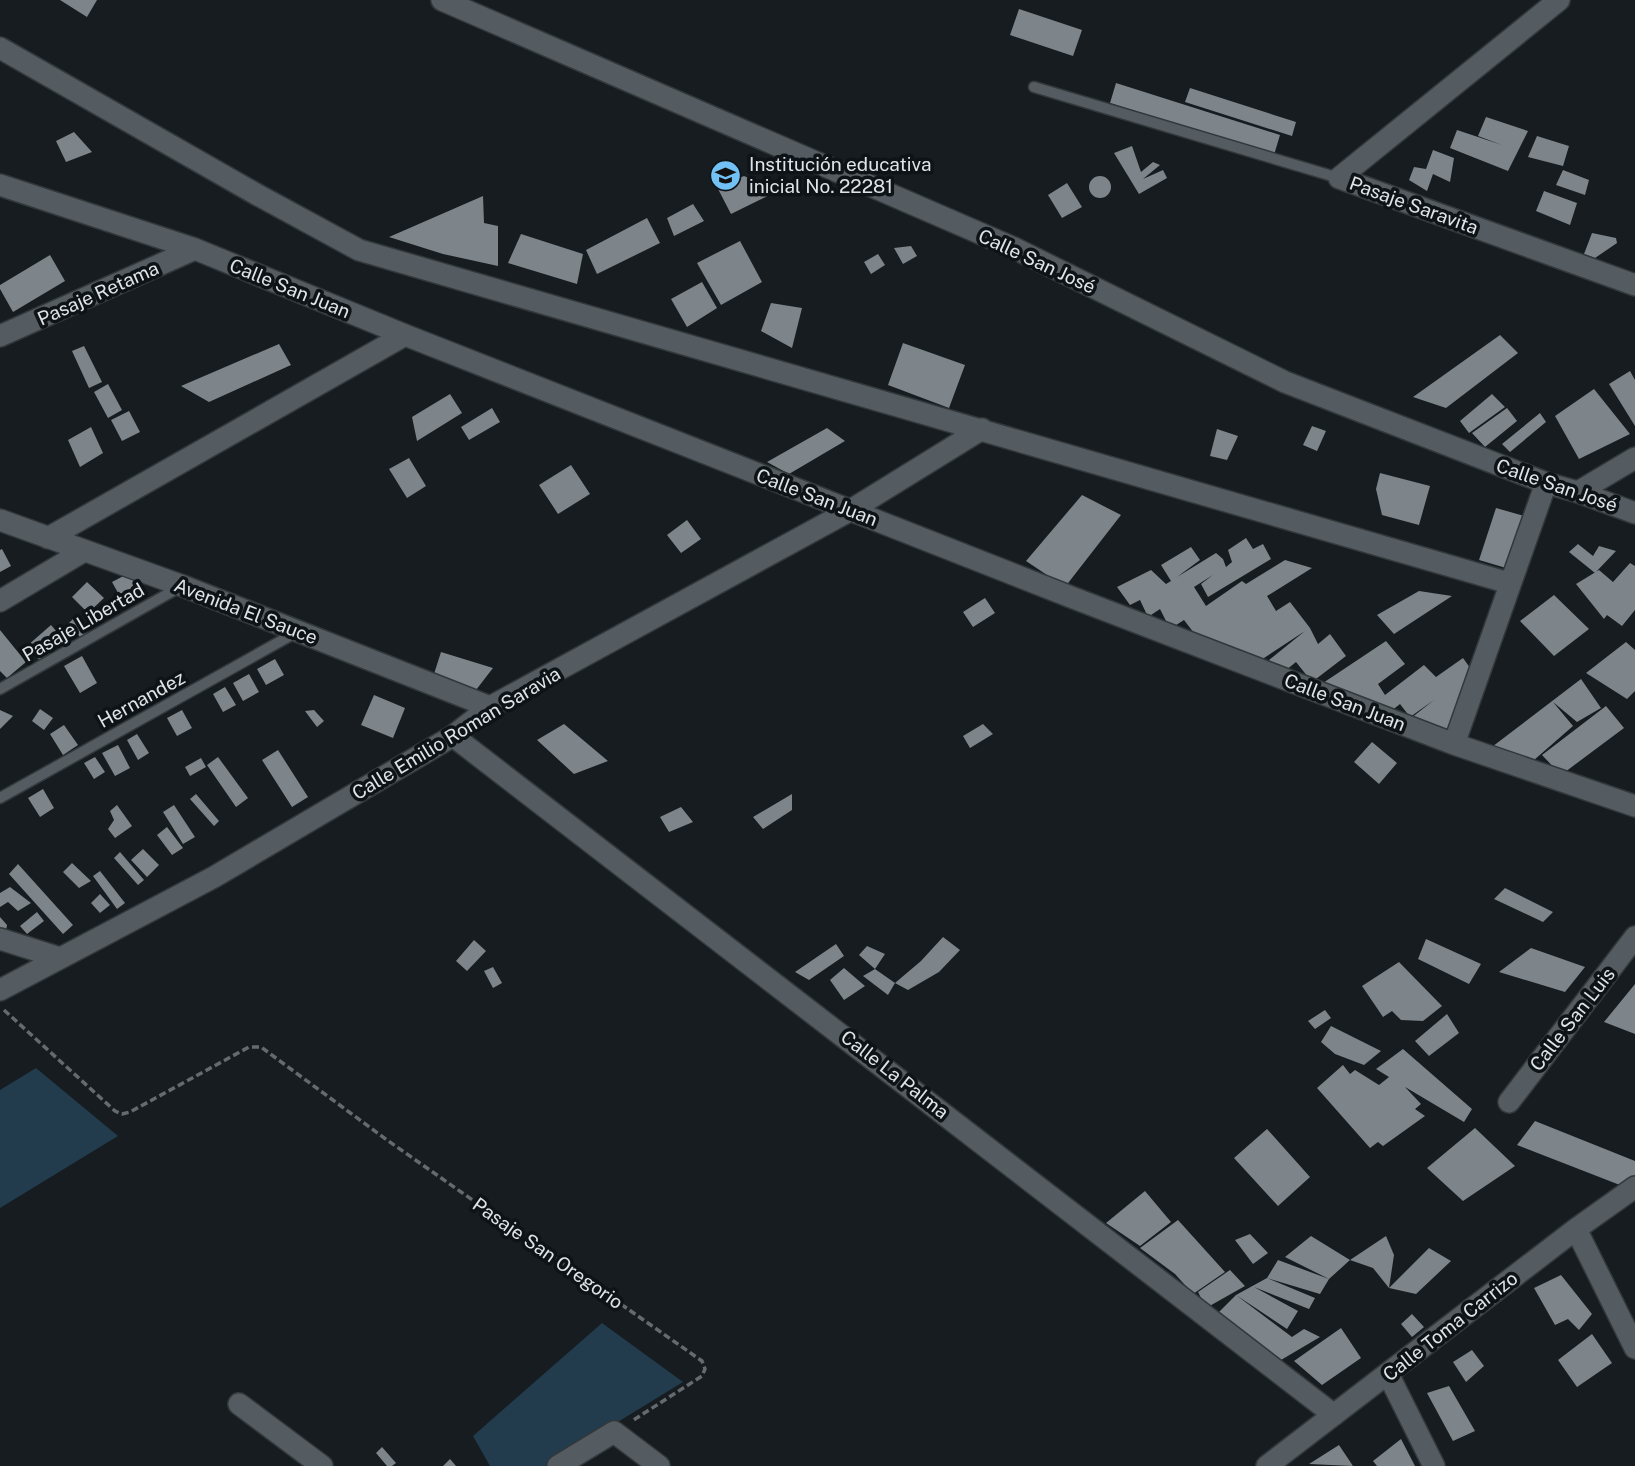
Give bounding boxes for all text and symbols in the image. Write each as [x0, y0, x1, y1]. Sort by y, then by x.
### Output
place label: Institución educativa inicial No. 22281 [749, 153, 931, 197]
school or university icon: Institución educativa inicial No. 22281 [709, 158, 743, 192]
street label: Pasaje Saravita [1347, 172, 1481, 238]
street label: Calle San José [975, 224, 1099, 298]
street label: Calle San Juan [226, 254, 354, 322]
street label: Pasaje Retama [34, 256, 162, 330]
street label: Calle San José [1494, 454, 1620, 516]
street label: Calle San Juan [753, 464, 881, 530]
street label: Avenida El Sauce [171, 574, 321, 648]
street label: Pasaje Libertad [18, 578, 148, 666]
street label: Calle Emilio Roman Saravia [348, 662, 564, 804]
street label: Hernandez [94, 666, 188, 732]
street label: Calle San Juan [1281, 669, 1409, 735]
street label: Calle San Luis [1525, 963, 1619, 1075]
street label: Calle La Palma [837, 1025, 953, 1123]
street label: Pasaje San Oregorio [469, 1193, 627, 1313]
street label: Calle Toma Carrizo [1378, 1267, 1522, 1385]

